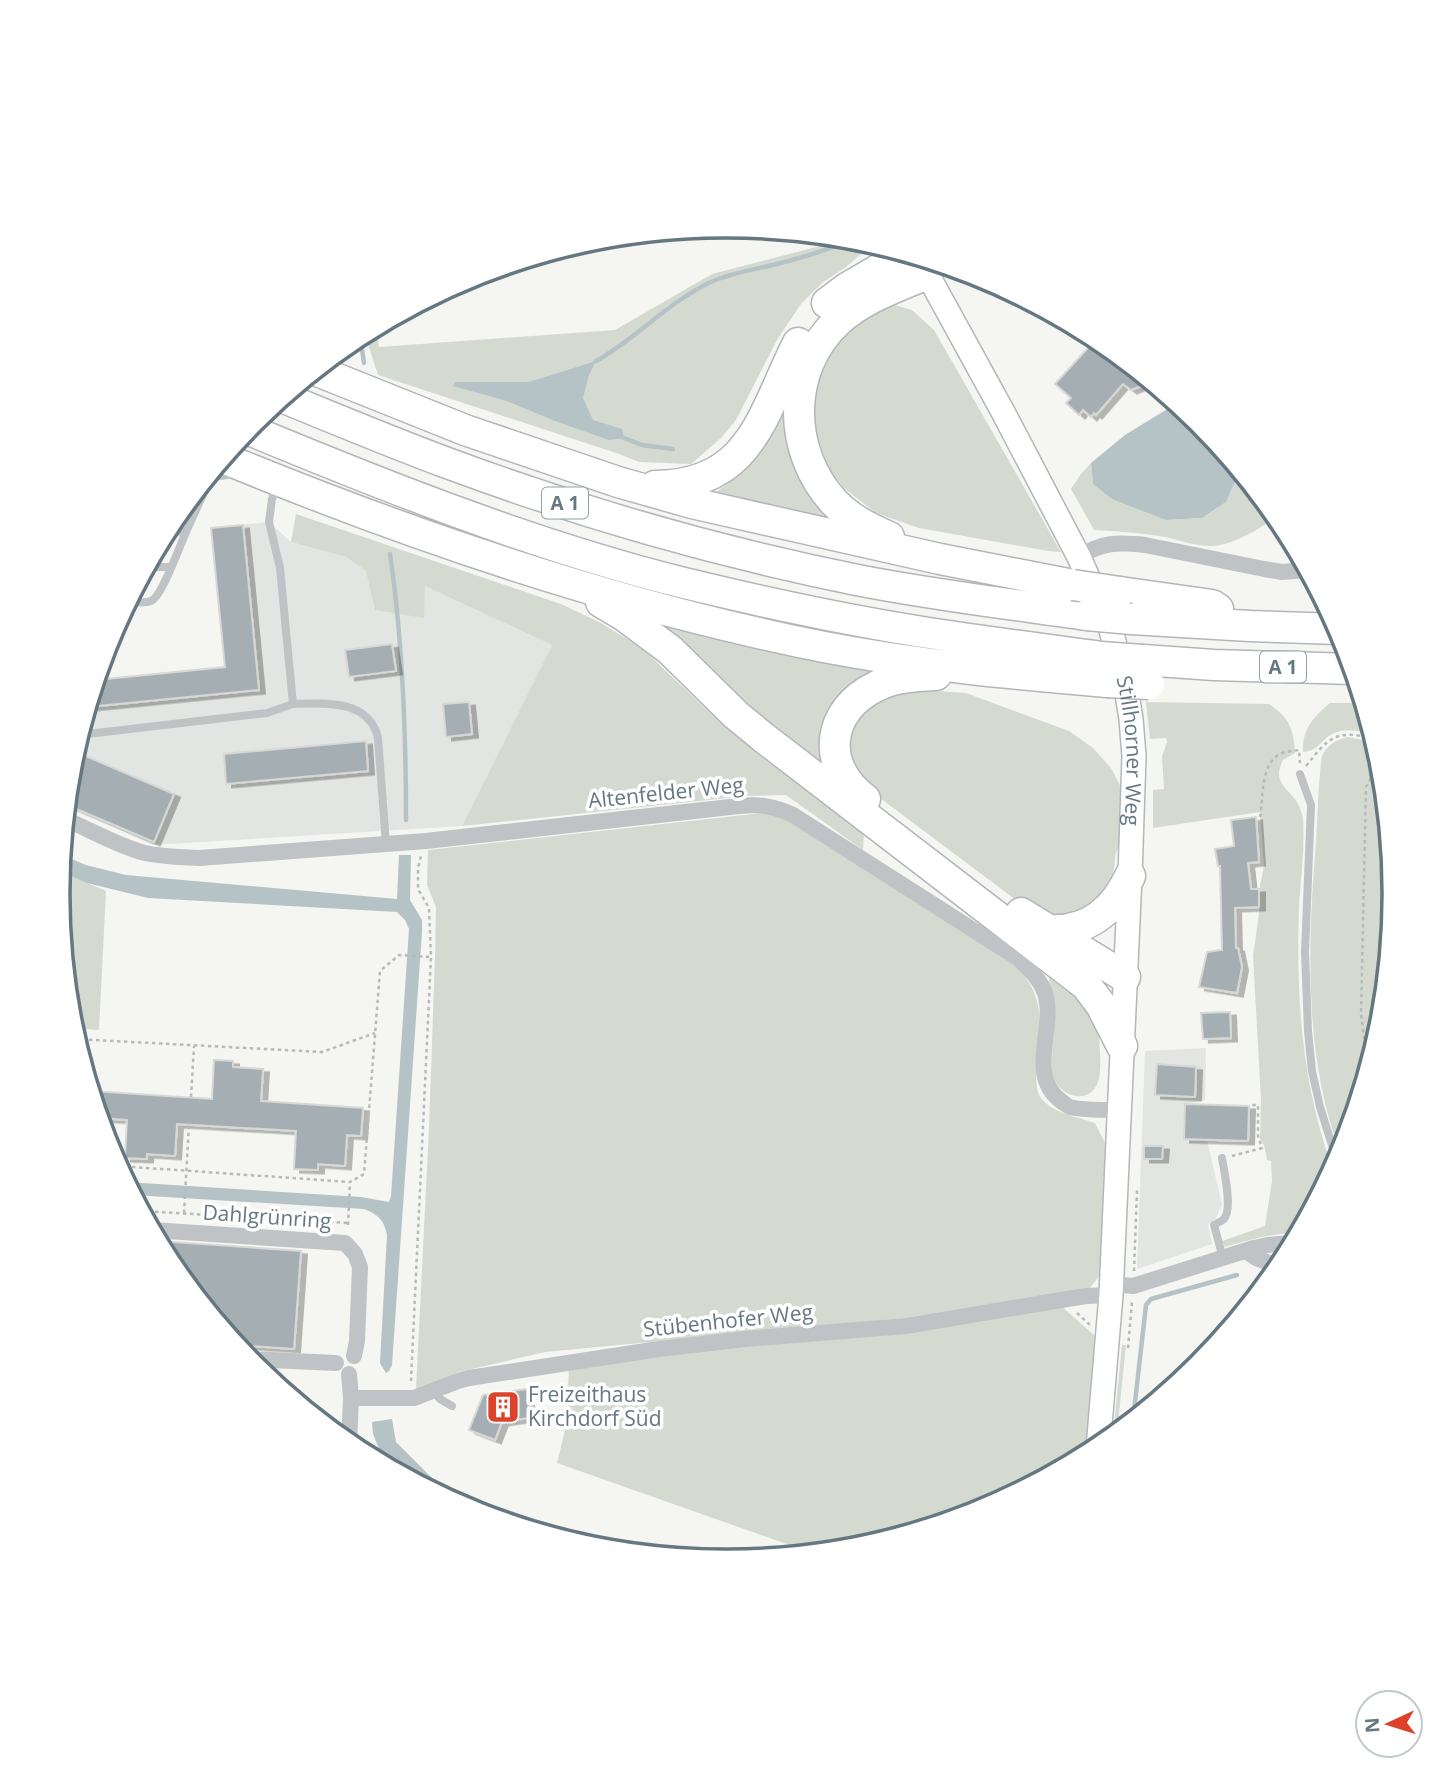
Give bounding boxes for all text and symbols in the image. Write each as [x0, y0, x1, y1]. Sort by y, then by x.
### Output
road number: A 1 [542, 488, 588, 518]
road number: A 1 [1260, 652, 1306, 682]
street label: Stillhorner Weg [1110, 673, 1149, 826]
street label: Altenfelder Weg [587, 770, 745, 814]
street label: Dahlgrünring [202, 1198, 332, 1234]
street label: Stübenhofer Weg [642, 1297, 814, 1343]
place label: Freizeithaus Kirchdorf Süd [528, 1380, 662, 1432]
building icon: Freizeithaus Kirchdorf Süd [484, 1388, 522, 1426]
north arrow [1354, 1689, 1424, 1759]
text: N [1359, 1717, 1386, 1734]

